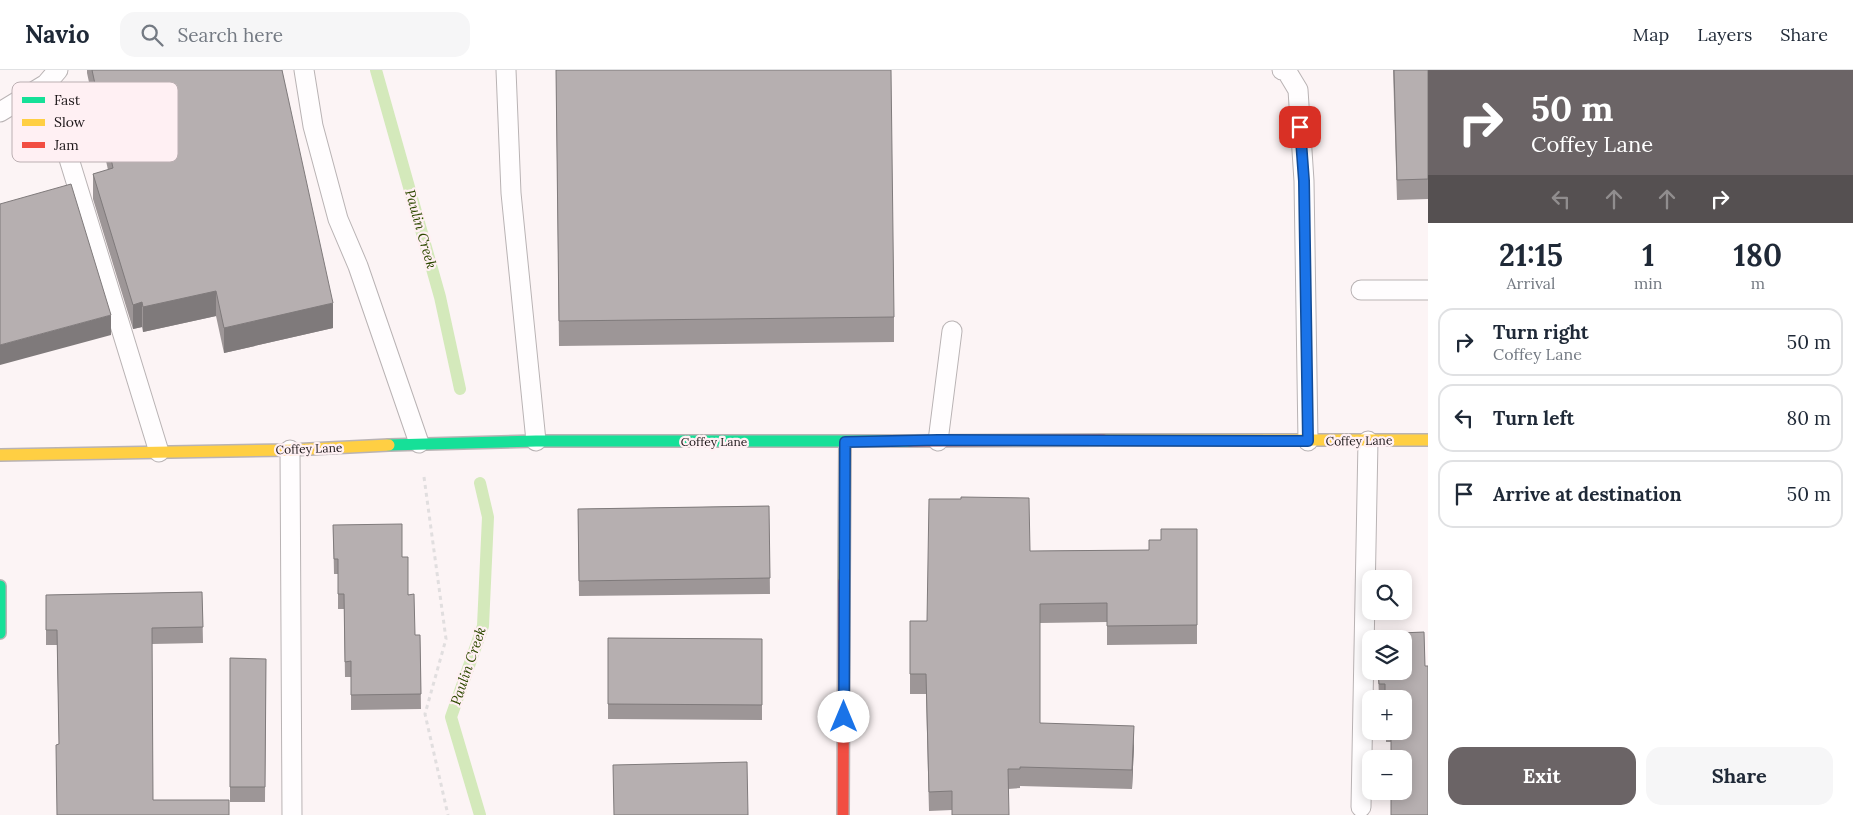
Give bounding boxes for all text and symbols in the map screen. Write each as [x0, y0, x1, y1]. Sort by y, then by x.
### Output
search box [120, 12, 470, 57]
text: Navio [25, 19, 90, 50]
icon: search [138, 21, 166, 49]
text: Search here [178, 23, 283, 47]
text: Map [1633, 23, 1669, 46]
text: Layers [1697, 23, 1752, 46]
text: Share [1780, 23, 1828, 46]
legend [12, 82, 178, 162]
text: 50 m [1531, 86, 1614, 131]
icon: right [1448, 90, 1513, 155]
text: Fast [54, 91, 81, 109]
pin [1279, 106, 1321, 148]
text: Slow [54, 113, 86, 131]
icon: arrive [1286, 113, 1314, 141]
text: Coffey Lane [1531, 130, 1653, 158]
text: Jam [53, 136, 79, 154]
icon: left [1547, 185, 1575, 213]
icon: ahead [1600, 185, 1628, 213]
icon: ahead [1653, 185, 1681, 213]
icon: right [1706, 185, 1734, 213]
water label: Paulin Creek [401, 187, 441, 271]
text: 21:15 [1499, 236, 1563, 274]
text: 1 [1642, 236, 1654, 274]
text: 180 [1734, 236, 1782, 274]
text: Arrival [1507, 273, 1555, 293]
text: min [1634, 273, 1663, 293]
text: m [1751, 273, 1765, 293]
text: Turn right [1493, 320, 1589, 344]
icon: right [1450, 328, 1478, 356]
text: 50 m [1787, 330, 1831, 354]
text: Coffey Lane [1493, 344, 1582, 364]
icon: left [1450, 404, 1478, 432]
text: Turn left [1493, 406, 1574, 430]
text: 80 m [1787, 406, 1831, 430]
street label: Coffey Lane [1326, 432, 1393, 449]
street label: Coffey Lane [681, 434, 748, 449]
street label: Coffey Lane [275, 440, 343, 457]
icon: arrive [1450, 480, 1478, 508]
text: Arrive at destination [1493, 482, 1682, 506]
text: 50 m [1787, 482, 1831, 506]
map controls [1362, 570, 1412, 800]
button: search [1362, 570, 1412, 620]
water label: Paulin Creek [446, 625, 490, 707]
button: layers [1362, 630, 1412, 680]
position arrow [817, 690, 869, 742]
button: + [1362, 690, 1412, 740]
button: Exit [1448, 747, 1636, 805]
button: Share [1646, 747, 1833, 805]
button: − [1362, 750, 1412, 800]

